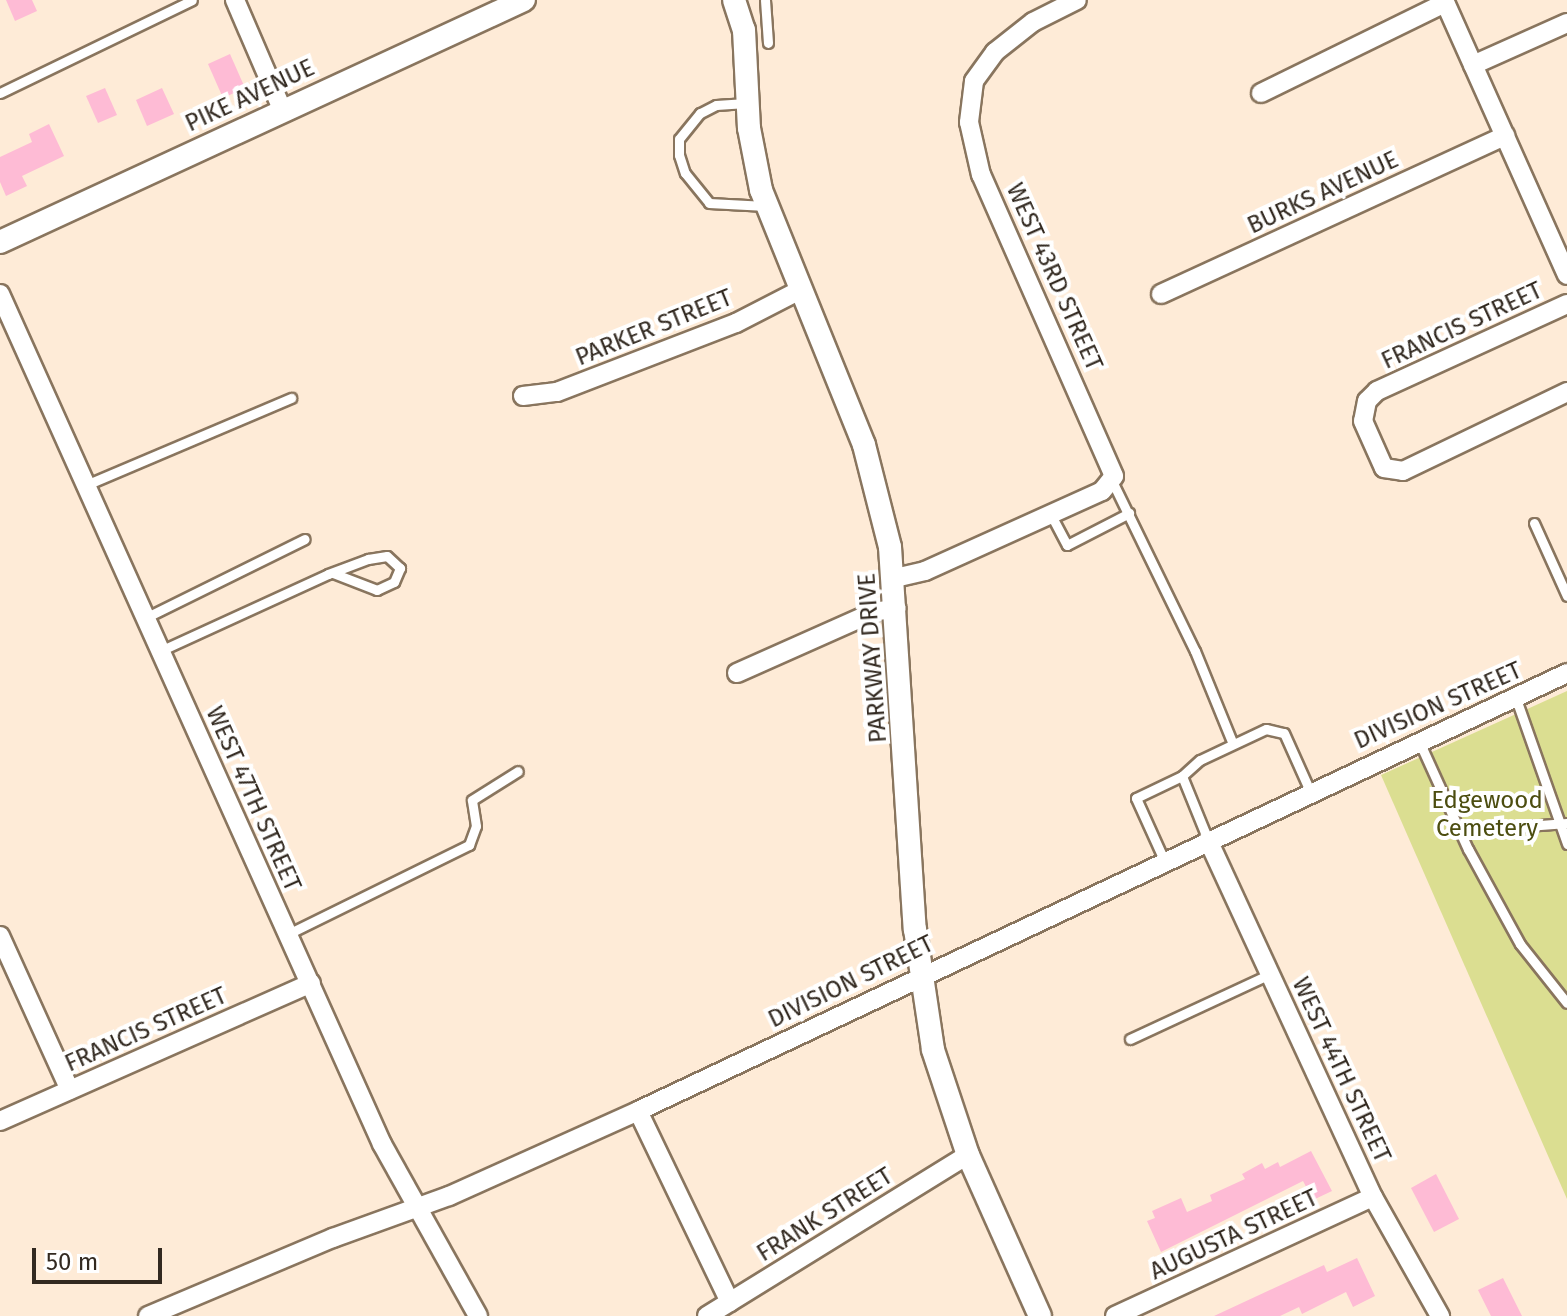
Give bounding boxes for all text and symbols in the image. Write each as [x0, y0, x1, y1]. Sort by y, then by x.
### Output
street label: PIKE AVENUE [181, 54, 319, 138]
street label: BURKS AVENUE [1243, 145, 1403, 241]
street label: WEST 43RD STREET [1000, 179, 1108, 375]
street label: FRANCIS STREET [1377, 276, 1547, 376]
street label: PARKER STREET [572, 284, 736, 372]
street label: PARKWAY DRIVE [853, 572, 893, 744]
street label: DIVISION STREET [1350, 656, 1526, 756]
street label: WEST 47TH STREET [199, 702, 307, 896]
park label: Edgewood Cemetery [1431, 787, 1543, 843]
street label: DIVISION STREET [764, 930, 938, 1034]
street label: WEST 44TH STREET [1286, 973, 1396, 1167]
street label: FRANCIS STREET [61, 981, 231, 1079]
street label: FRANK STREET [752, 1162, 898, 1268]
street label: AUGUSTA STREET [1146, 1184, 1322, 1286]
scale bar [36, 1232, 166, 1282]
text: 50 m [46, 1248, 98, 1276]

